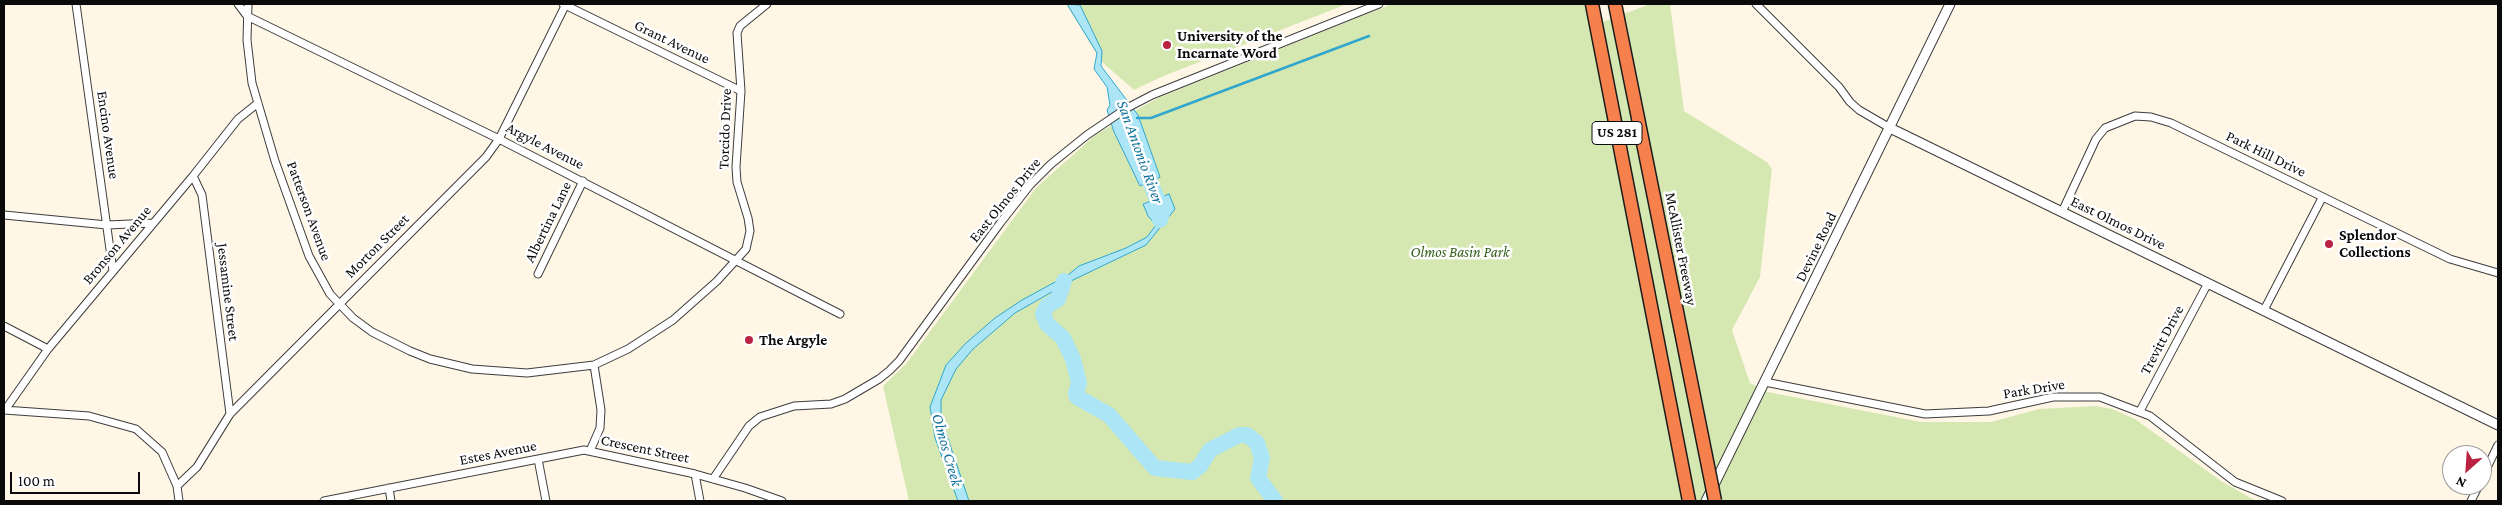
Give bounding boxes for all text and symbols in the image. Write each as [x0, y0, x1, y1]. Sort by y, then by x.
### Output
street label: Grant Avenue [631, 16, 713, 68]
place label: University of the Incarnate Word [1177, 27, 1282, 62]
marker: University of the Incarnate Word [1161, 39, 1173, 51]
street label: Torcido Drive [715, 88, 735, 170]
street label: Encino Avenue [93, 90, 123, 180]
water label: San Antonio River [1112, 98, 1168, 206]
street label: Argyle Avenue [503, 119, 587, 173]
road number: US 281 [1592, 122, 1642, 144]
street label: Park Hill Drive [2223, 127, 2309, 181]
street label: East Olmos Drive [965, 154, 1045, 246]
street label: Patterson Avenue [283, 159, 335, 263]
street label: Albertina Lane [521, 179, 575, 265]
street label: McAllister Freeway [1661, 191, 1701, 307]
street label: East Olmos Drive [2068, 192, 2168, 254]
street label: Bronson Avenue [79, 202, 155, 288]
street label: Devine Road [1791, 209, 1841, 285]
street label: Morton Street [341, 210, 413, 282]
place label: Splendor Collections [2339, 226, 2411, 261]
marker: Splendor Collections [2323, 238, 2335, 250]
street label: Jessamine Street [213, 242, 243, 342]
park label: Olmos Basin Park [1411, 243, 1509, 261]
street label: Trevitt Drive [2136, 302, 2188, 378]
place label: The Argyle [759, 331, 827, 349]
marker: The Argyle [743, 334, 755, 346]
street label: Park Drive [2002, 375, 2066, 403]
water label: Olmos Creek [927, 411, 967, 489]
street label: Crescent Street [599, 431, 691, 467]
street label: Estes Avenue [458, 437, 538, 469]
north arrow [2442, 445, 2492, 495]
scale bar [12, 462, 142, 494]
text: 100 m [18, 473, 55, 489]
text: N [2453, 473, 2469, 492]

